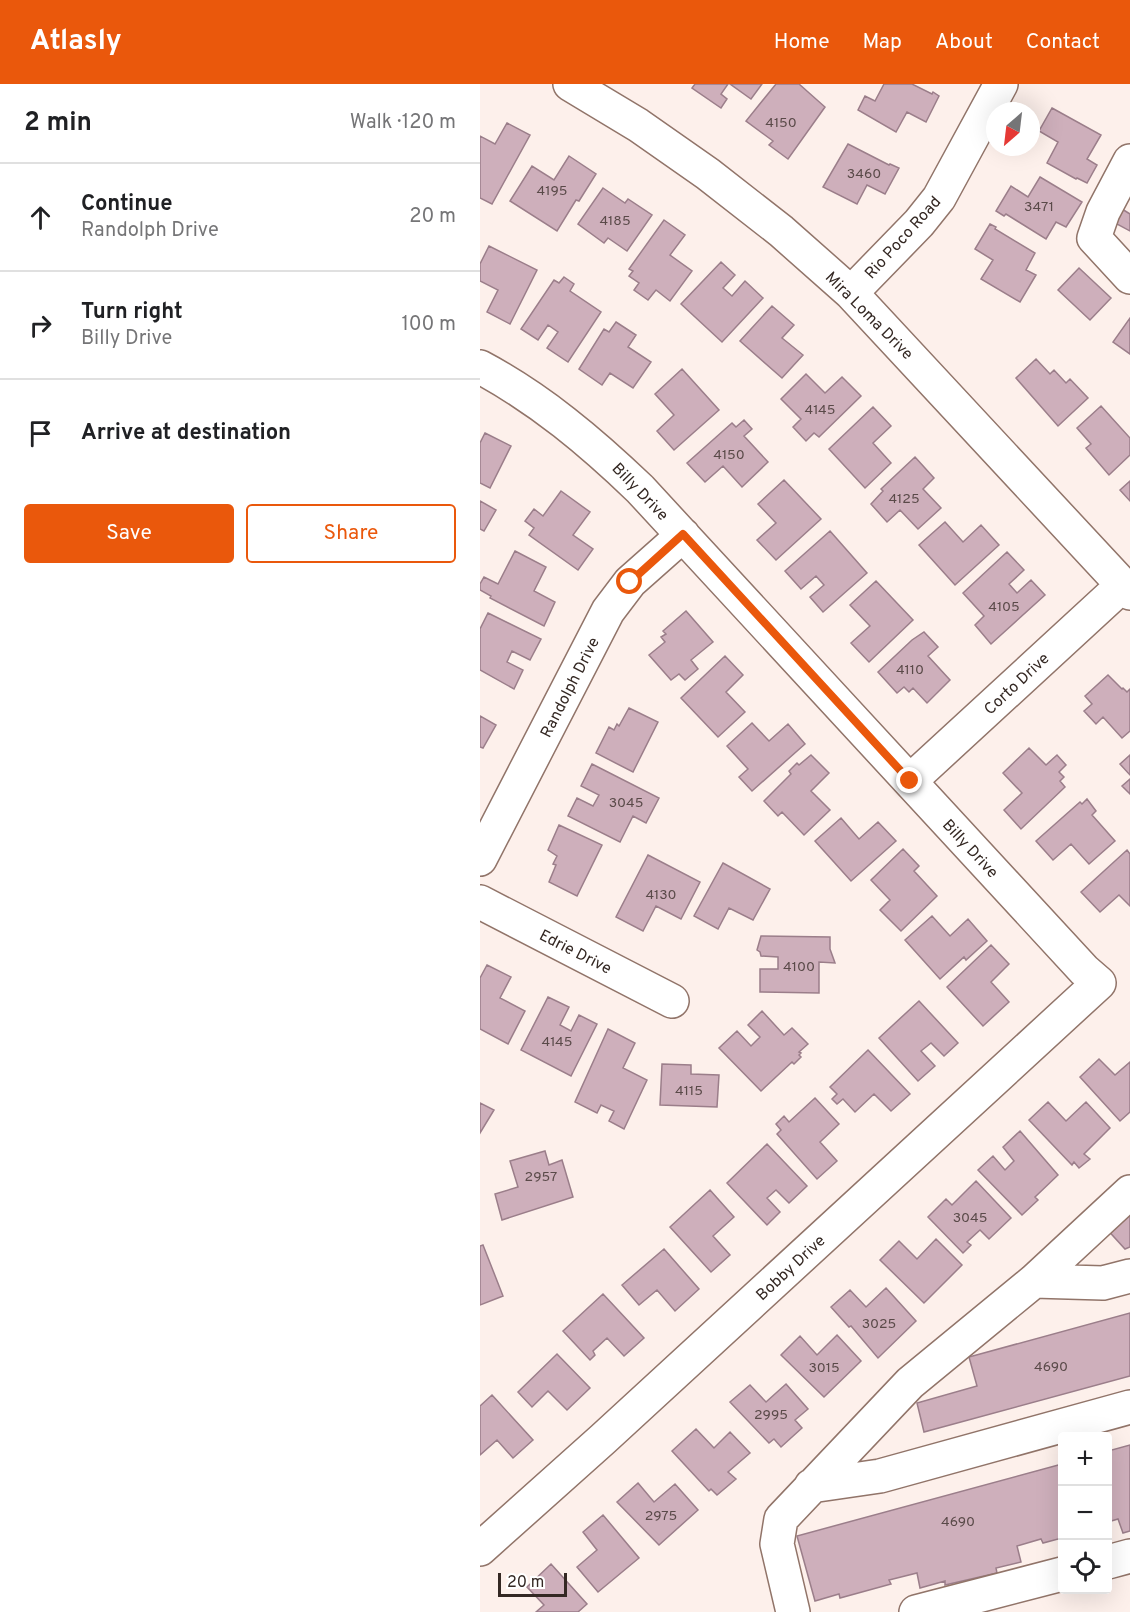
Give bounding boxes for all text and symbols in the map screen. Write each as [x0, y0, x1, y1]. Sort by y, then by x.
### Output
text: Atlasly [30, 24, 122, 60]
text: Home [774, 29, 830, 56]
text: Map [863, 29, 902, 56]
text: About [935, 29, 993, 56]
text: Contact [1026, 29, 1100, 56]
north arrow [986, 102, 1040, 156]
text: 2 min [24, 107, 92, 140]
text: Walk · 120 m [350, 110, 456, 136]
house number: 4150 [765, 115, 797, 132]
house number: 3460 [847, 166, 881, 183]
house number: 4195 [537, 183, 567, 200]
text: Continue [81, 191, 172, 218]
street label: Rio Poco Road [861, 193, 946, 284]
house number: 3471 [1024, 199, 1054, 216]
icon: ahead [24, 201, 57, 234]
text: 20 m [409, 204, 456, 230]
house number: 4185 [599, 213, 631, 230]
text: Randolph Drive [81, 218, 219, 244]
street label: Mira Loma Drive [820, 268, 917, 365]
text: Turn right [81, 299, 183, 326]
icon: right [24, 309, 57, 342]
text: 100 m [401, 312, 456, 338]
text: Billy Drive [81, 326, 172, 352]
house number: 4145 [804, 402, 836, 419]
icon: arrive [24, 417, 57, 450]
text: Arrive at destination [81, 420, 291, 447]
house number: 4150 [713, 447, 745, 464]
street label: Billy Drive [607, 459, 672, 526]
house number: 4125 [888, 491, 920, 508]
button: Save [24, 504, 234, 563]
button: Share [246, 504, 456, 563]
route start [616, 568, 642, 594]
house number: 4105 [988, 599, 1020, 616]
street label: Randolph Drive [537, 634, 605, 742]
street label: Corto Drive [980, 649, 1054, 720]
house number: 4110 [896, 662, 924, 679]
route end [896, 767, 922, 793]
house number: 3045 [609, 795, 643, 812]
street label: Billy Drive [937, 816, 1002, 883]
house number: 4130 [645, 887, 677, 904]
street label: Edrie Drive [536, 926, 615, 980]
house number: 4100 [783, 959, 815, 976]
house number: 4145 [541, 1034, 573, 1051]
house number: 4115 [675, 1083, 703, 1100]
house number: 2957 [525, 1169, 557, 1186]
house number: 3045 [953, 1210, 987, 1227]
street label: Bobby Drive [753, 1231, 830, 1306]
house number: 3025 [862, 1316, 896, 1333]
house number: 4690 [1034, 1359, 1068, 1376]
house number: 3015 [808, 1360, 840, 1377]
house number: 2995 [754, 1407, 788, 1424]
map controls [1058, 1432, 1112, 1594]
button: + [1058, 1432, 1112, 1486]
button: − [1058, 1486, 1112, 1540]
house number: 2975 [645, 1508, 677, 1525]
house number: 4690 [941, 1514, 975, 1531]
button: locate [1058, 1540, 1112, 1594]
scale bar [498, 1570, 567, 1598]
text: 20 m [507, 1573, 544, 1593]

